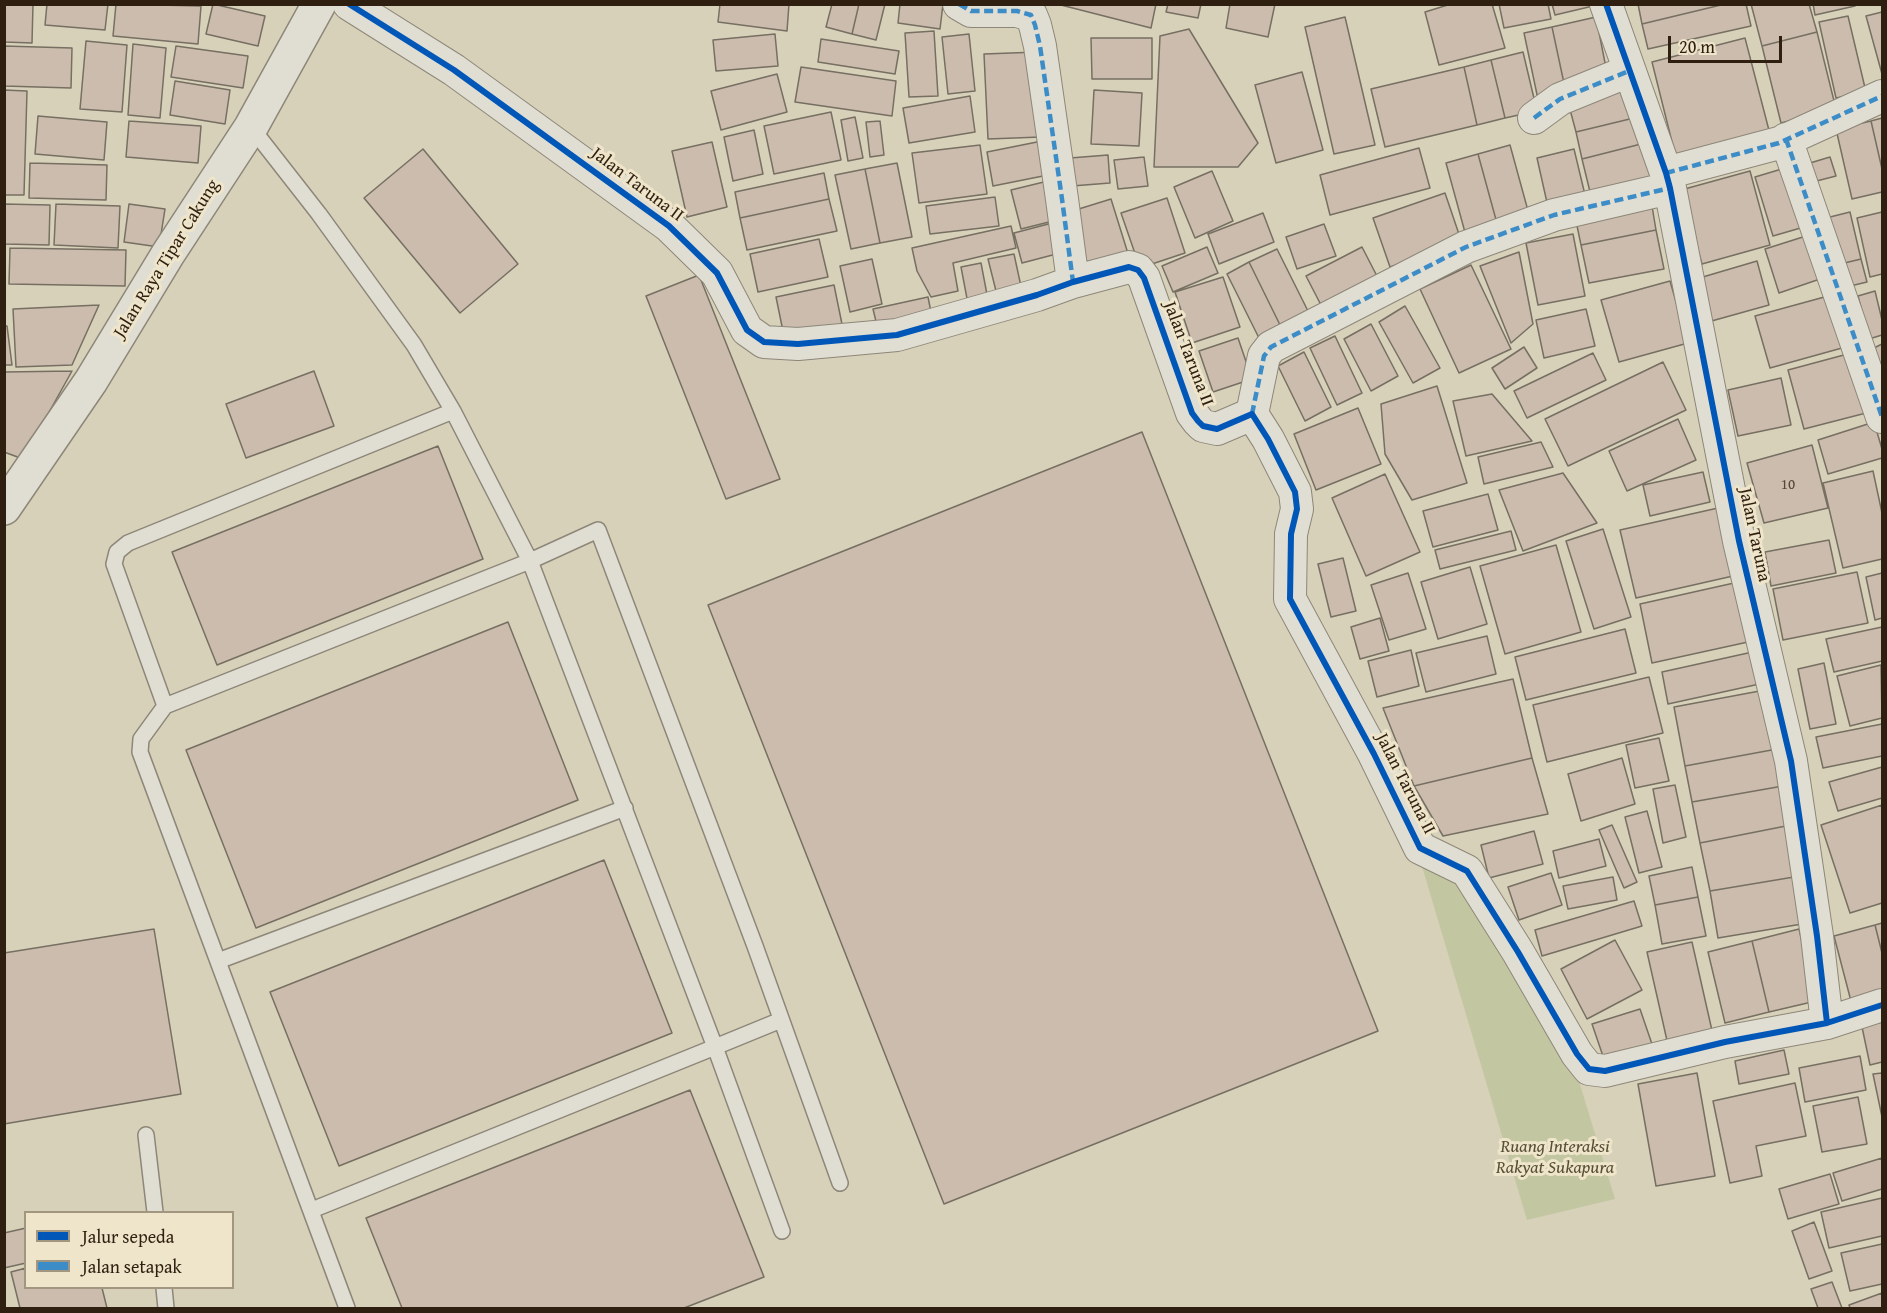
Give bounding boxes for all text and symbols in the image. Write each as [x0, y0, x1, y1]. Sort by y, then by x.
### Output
scale bar [1671, 24, 1785, 62]
text: 20 m [1679, 33, 1715, 60]
street label: Jalan Taruna II [586, 143, 688, 227]
street label: Jalan Raya Tipar Cakung [109, 176, 225, 342]
street label: Jalan Taruna II [1158, 299, 1218, 409]
house number: 10 [1781, 476, 1795, 494]
street label: Jalan Taruna [1734, 486, 1774, 584]
street label: Jalan Taruna II [1370, 730, 1440, 838]
park label: Ruang Interaksi Rakyat Sukapura [1496, 1136, 1614, 1178]
legend [24, 1211, 234, 1289]
text: Jalur sepeda [82, 1223, 174, 1250]
text: Jalan setapak [82, 1253, 182, 1280]

